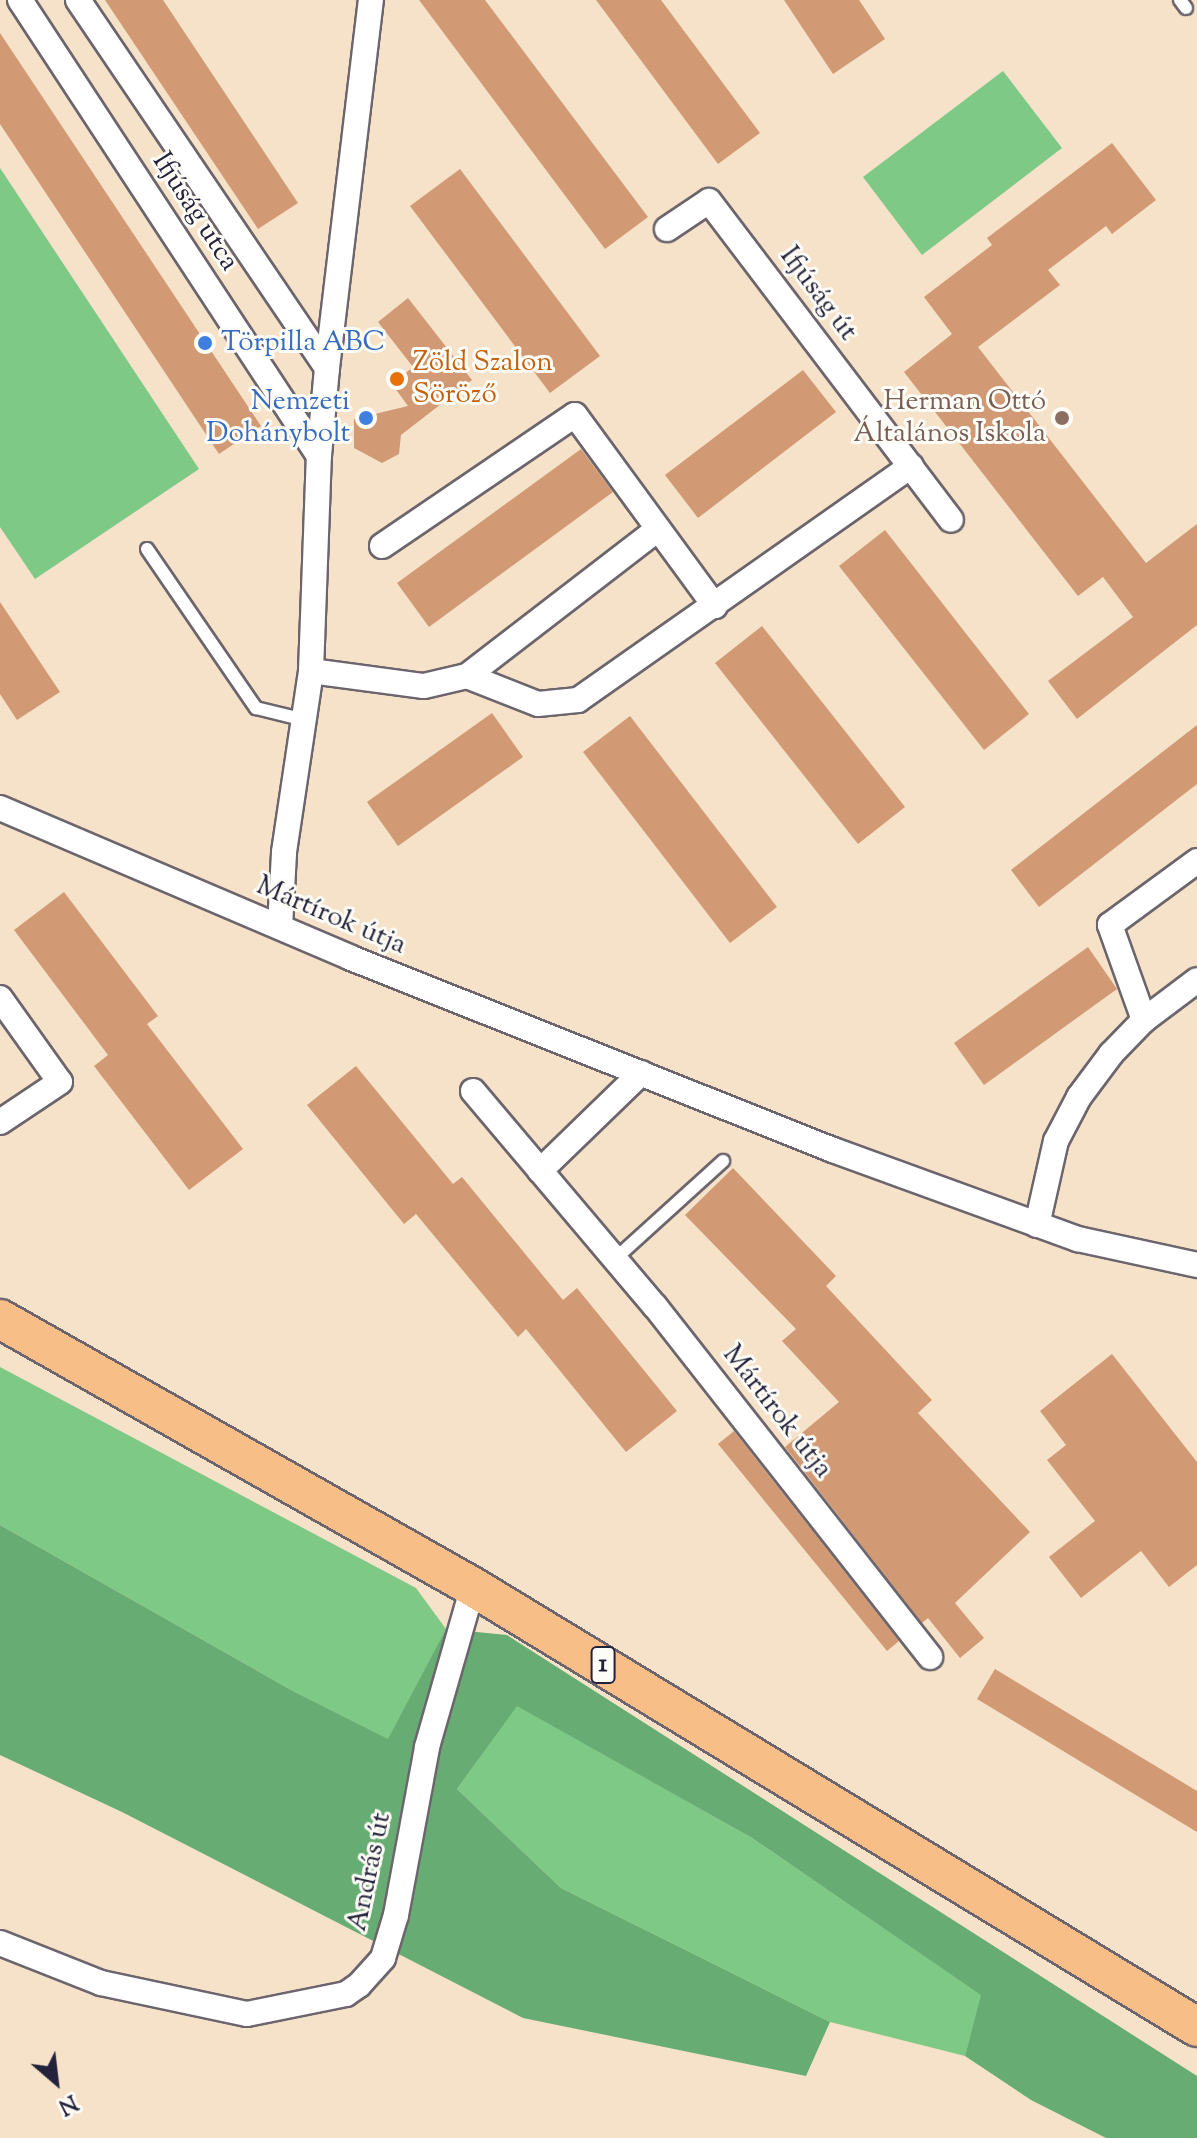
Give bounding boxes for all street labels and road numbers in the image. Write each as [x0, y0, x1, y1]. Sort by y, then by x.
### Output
street label: Ifjúság utca [144, 147, 246, 277]
street label: Ifjúság út [772, 240, 864, 348]
street label: Mártírok útja [251, 869, 411, 963]
street label: Mártírok útja [715, 1339, 839, 1485]
road number: 1 [589, 1643, 617, 1687]
street label: András út [341, 1810, 399, 1934]

